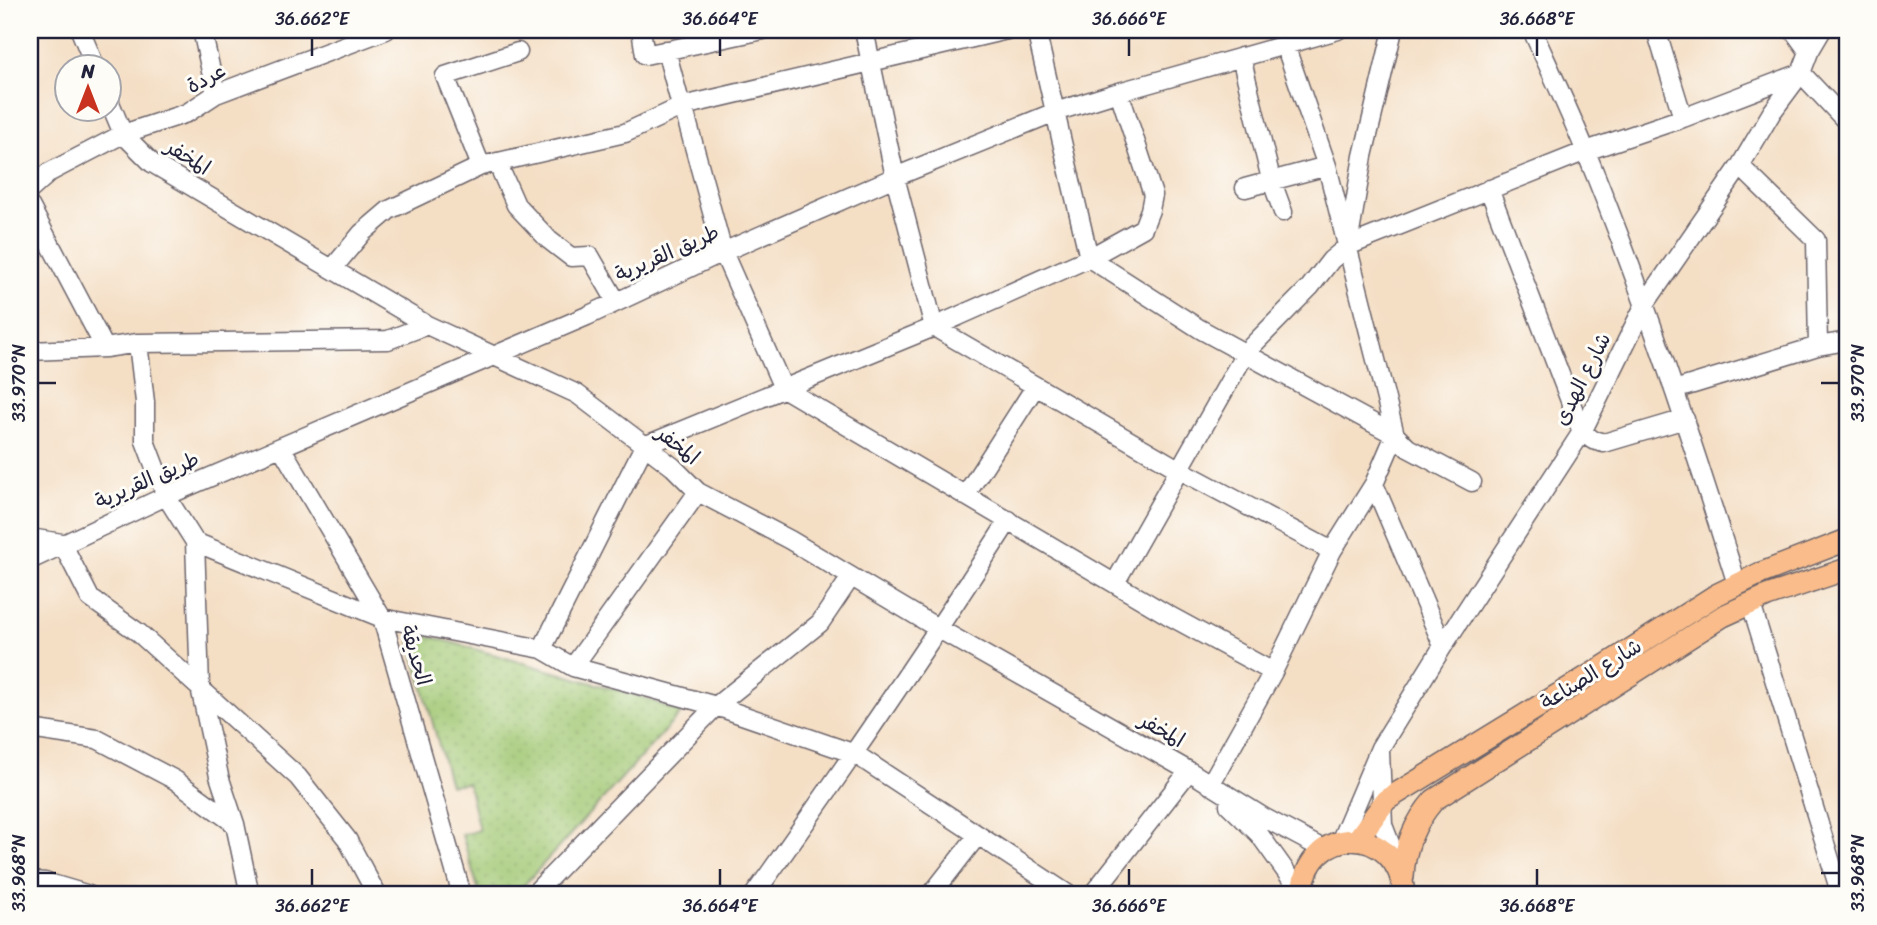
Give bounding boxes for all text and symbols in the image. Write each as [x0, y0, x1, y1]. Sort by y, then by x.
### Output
text: 36.662°E [275, 3, 350, 35]
text: 36.664°E [683, 3, 758, 35]
text: 36.666°E [1092, 3, 1167, 35]
text: 36.668°E [1500, 3, 1575, 35]
north arrow [52, 52, 122, 122]
street label: عردة [179, 52, 233, 104]
text: N [80, 55, 95, 88]
street label: المخفر [156, 127, 219, 186]
street label: طريق القريرية [608, 213, 726, 293]
street label: شارع الهدى [1542, 326, 1622, 432]
text: 33.970°N [3, 343, 35, 422]
text: 33.970°N [1842, 343, 1874, 422]
street label: المخفر [646, 414, 709, 475]
street label: طريق القريرية [88, 440, 206, 520]
street label: الحديقة [389, 620, 443, 690]
street label: شارع الصناعة [1532, 628, 1650, 720]
street label: المخفر [1130, 700, 1192, 759]
text: 33.968°N [3, 834, 35, 912]
text: 33.968°N [1842, 834, 1874, 912]
text: 36.662°E [275, 890, 350, 922]
text: 36.664°E [683, 890, 758, 922]
text: 36.666°E [1092, 890, 1167, 922]
text: 36.668°E [1500, 890, 1575, 922]

